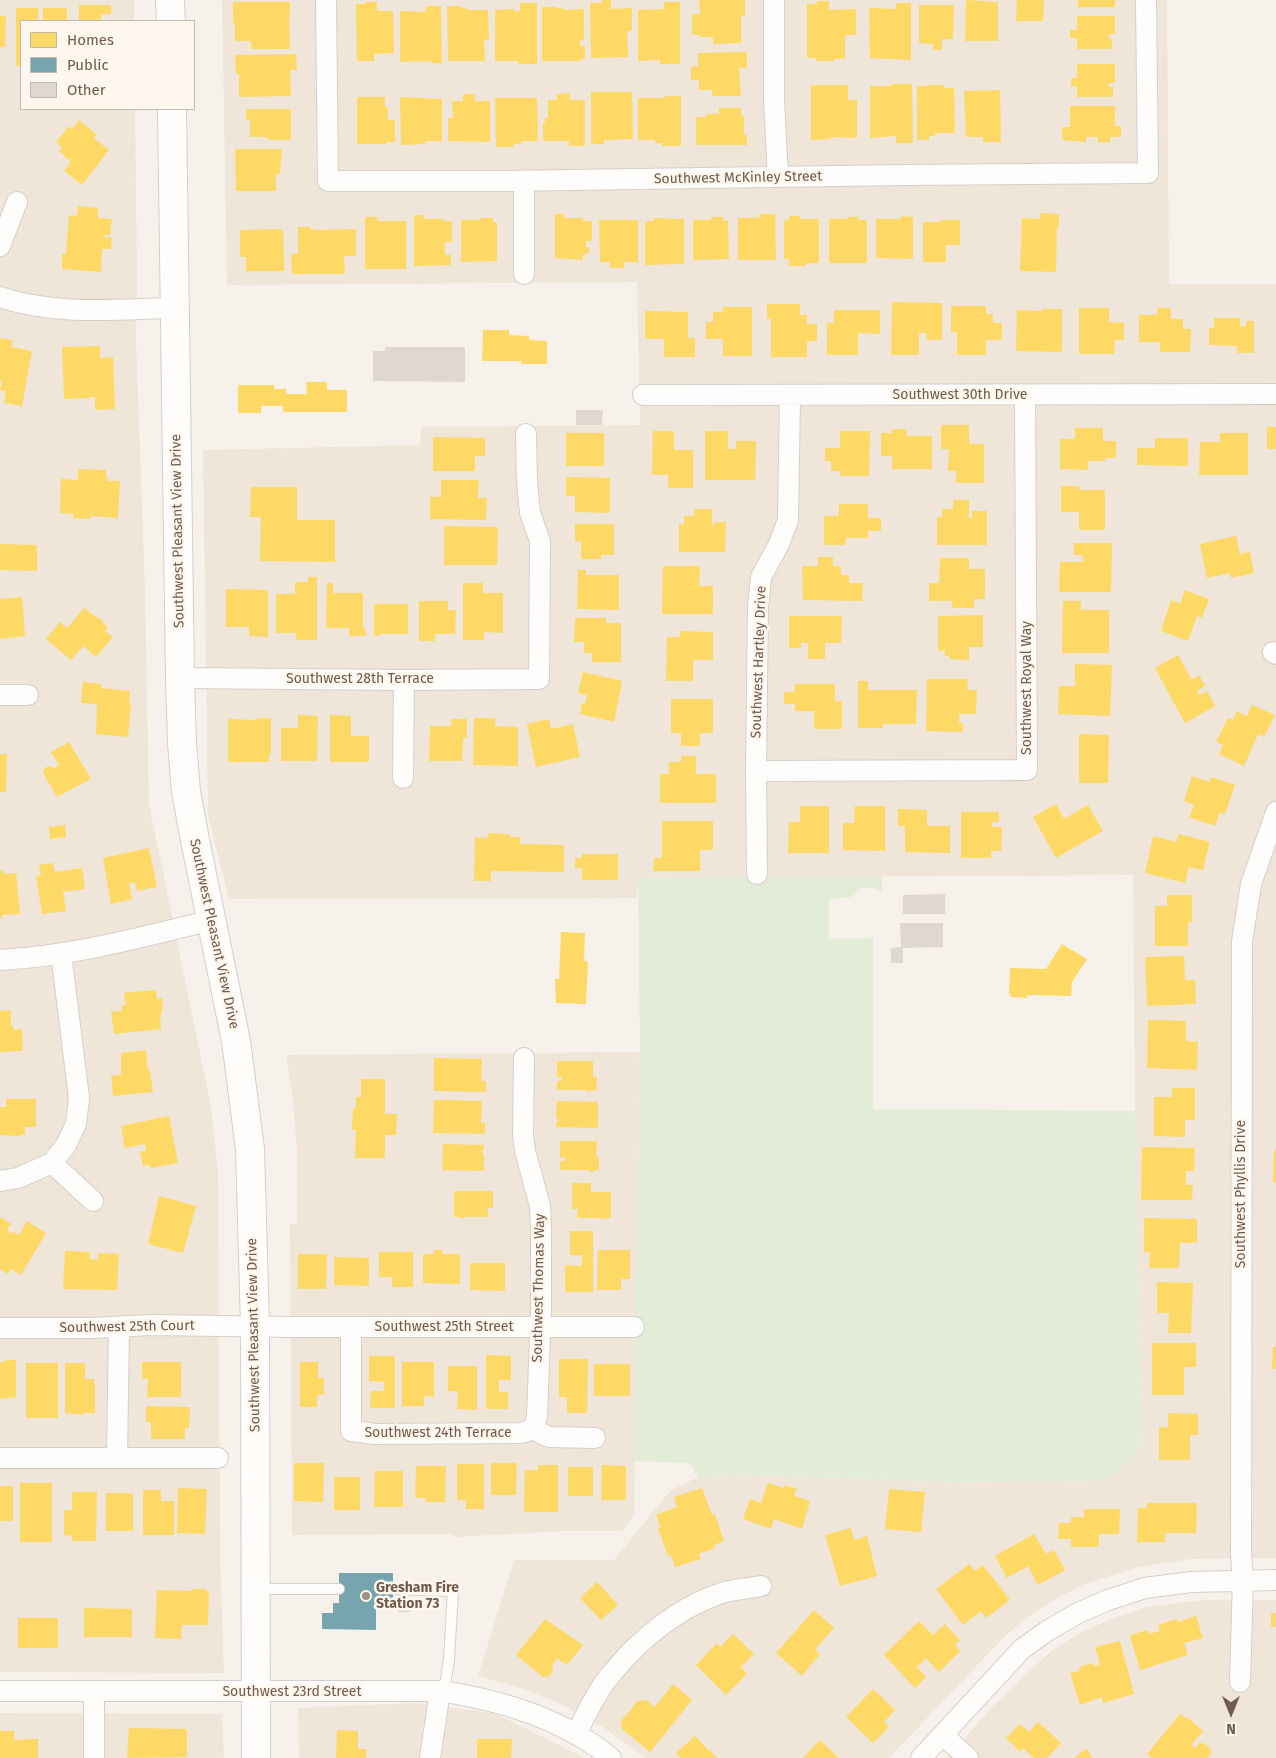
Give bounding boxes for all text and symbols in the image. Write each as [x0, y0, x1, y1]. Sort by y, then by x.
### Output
legend [20, 20, 195, 110]
text: Homes [67, 31, 114, 49]
text: Public [67, 56, 109, 74]
text: Other [67, 81, 106, 99]
street label: Southwest McKinley Street [654, 168, 822, 188]
street label: Southwest 30th Drive [893, 387, 1027, 403]
street label: Southwest Pleasant View Drive [168, 434, 188, 628]
street label: Southwest Hartley Drive [748, 585, 770, 739]
street label: Southwest Royal Way [1019, 621, 1035, 755]
street label: Southwest 28th Terrace [286, 671, 434, 687]
street label: Southwest Pleasant View Drive [186, 837, 242, 1031]
street label: Southwest Phyllis Drive [1233, 1120, 1249, 1268]
street label: Southwest Thomas Way [529, 1213, 549, 1363]
street label: Southwest Pleasant View Drive [244, 1238, 264, 1432]
street label: Southwest 25th Court [59, 1317, 195, 1337]
street label: Southwest 25th Street [375, 1319, 513, 1335]
street label: Southwest 24th Terrace [364, 1425, 512, 1441]
place label: Gresham Fire Station 73 [376, 1580, 459, 1612]
marker: Gresham Fire Station 73 [360, 1590, 372, 1602]
street label: Southwest 23rd Street [222, 1684, 362, 1700]
north arrow [1206, 1688, 1256, 1738]
text: N [1226, 1720, 1236, 1737]

